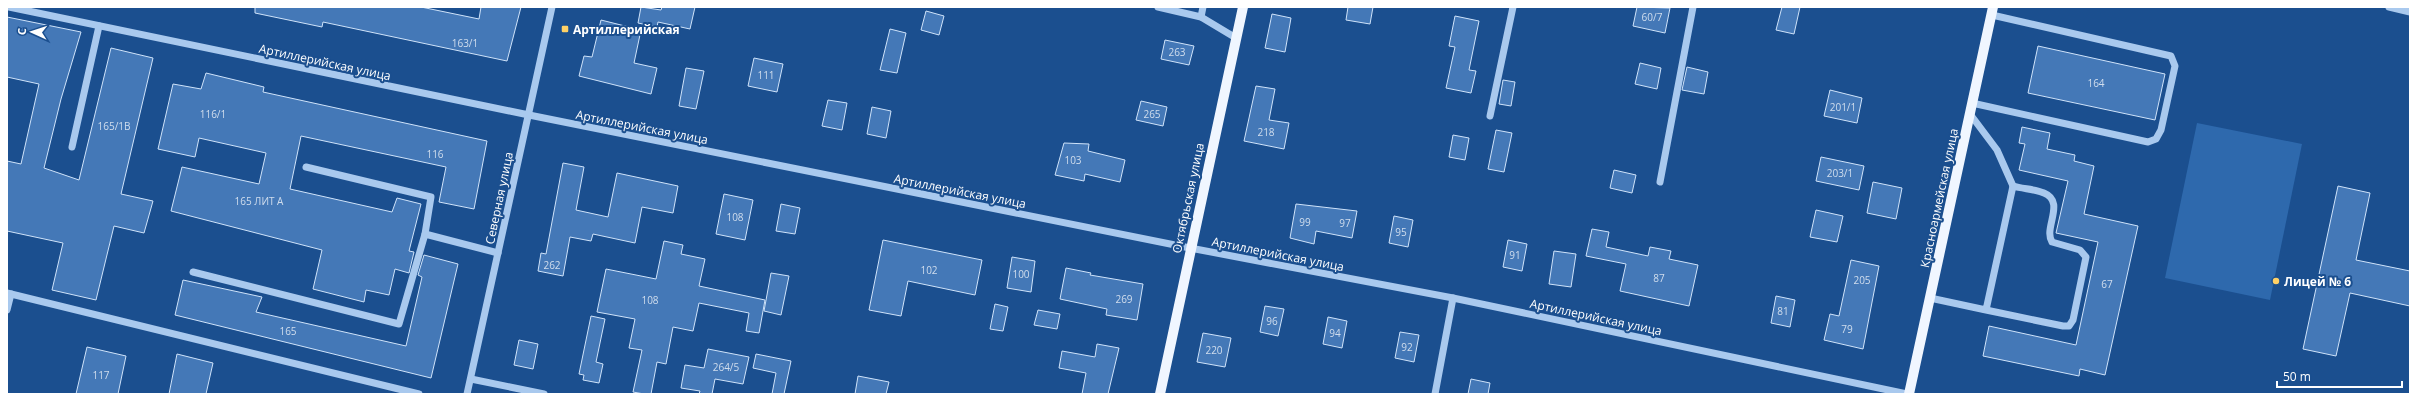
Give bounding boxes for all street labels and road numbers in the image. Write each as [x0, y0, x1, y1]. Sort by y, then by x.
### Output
street label: Артиллерийская улица [258, 40, 392, 84]
street label: Артиллерийская улица [574, 106, 710, 148]
street label: Красноармейская улица [1916, 127, 1962, 269]
street label: Октябрьская улица [1168, 141, 1208, 255]
street label: Северная улица [481, 150, 517, 246]
street label: Артиллерийская улица [892, 170, 1028, 212]
street label: Артиллерийская улица [1210, 233, 1346, 275]
street label: Артиллерийская улица [1529, 295, 1663, 339]

